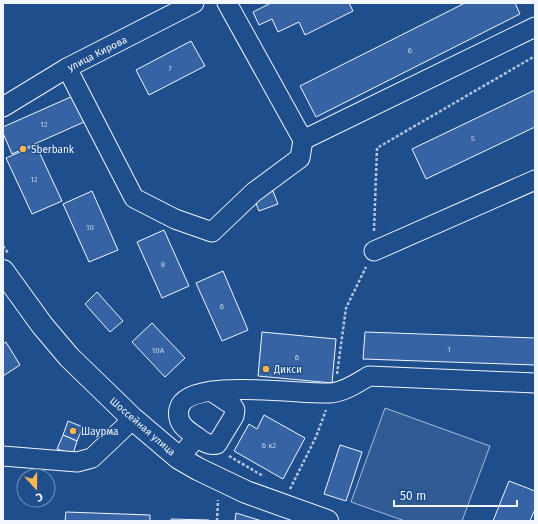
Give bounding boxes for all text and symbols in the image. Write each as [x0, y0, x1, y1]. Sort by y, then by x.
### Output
street label: улица Кирова [66, 34, 129, 74]
house number: 6 [408, 46, 412, 55]
house number: 7 [168, 64, 172, 73]
house number: 12 [40, 120, 48, 129]
house number: 5 [471, 134, 475, 143]
marker: Sberbank [18, 144, 28, 154]
place label: Sberbank [31, 144, 75, 156]
house number: 12 [30, 175, 38, 184]
house number: 10 [86, 223, 94, 232]
house number: 8 [161, 260, 166, 269]
house number: 6 [220, 302, 224, 311]
house number: 1 [447, 345, 451, 354]
house number: 10А [152, 346, 165, 355]
house number: 6 [295, 353, 299, 362]
marker: Дикси [261, 364, 271, 374]
place label: Дикси [273, 364, 302, 376]
street label: Шоссейная улица [107, 395, 178, 459]
marker: Шаурма [68, 426, 78, 436]
place label: Шаурма [81, 426, 119, 438]
house number: 6 к2 [262, 441, 276, 450]
north arrow [16, 468, 56, 508]
scale bar [394, 482, 517, 508]
text: 50 m [400, 489, 426, 503]
text: С [33, 490, 45, 504]

